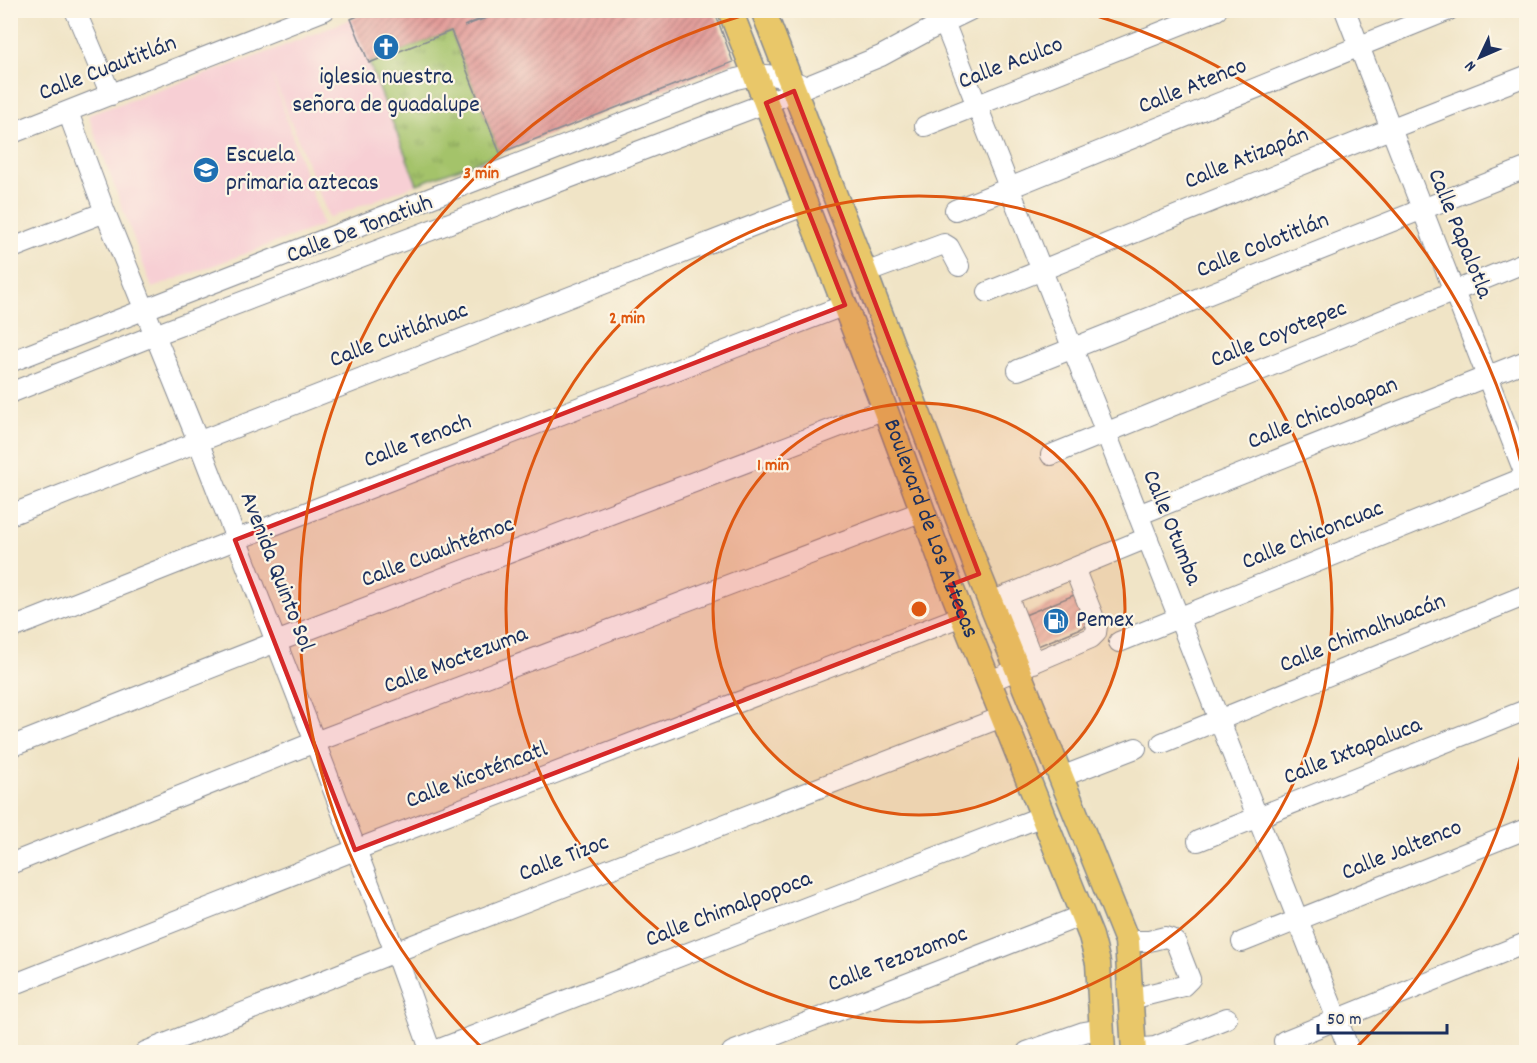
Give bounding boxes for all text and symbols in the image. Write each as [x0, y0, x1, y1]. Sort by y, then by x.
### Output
street label: Calle Cuautitlán [34, 27, 182, 111]
north arrow [1450, 27, 1510, 87]
street label: Calle Aculco [954, 28, 1068, 100]
church icon: iglesia nuestra señora de guadalupe [371, 32, 401, 62]
street label: Calle Atenco [1134, 50, 1252, 124]
text: N [1460, 55, 1482, 77]
place label: iglesia nuestra señora de guadalupe [292, 61, 480, 123]
street label: Calle Atizapán [1180, 119, 1314, 199]
place label: Escuela primaria aztecas [226, 139, 379, 201]
school or university icon: Escuela primaria aztecas [191, 155, 221, 185]
text: 3 min [463, 162, 499, 187]
street label: Calle Papalotla [1418, 164, 1501, 305]
street label: Calle De Tonatiuh [282, 187, 438, 273]
street label: Calle Colotitlán [1192, 204, 1334, 288]
street label: Calle Coyotepec [1206, 292, 1352, 378]
street label: Calle Cuitláhuac [325, 294, 473, 378]
text: 2 min [609, 307, 645, 332]
street label: Calle Chicoloapan [1243, 368, 1403, 460]
street label: Calle Tenoch [359, 406, 477, 478]
street label: Boulevard de Los Aztecas [873, 414, 987, 644]
text: 1 min [757, 454, 789, 479]
street label: Calle Otumba [1132, 465, 1210, 591]
street label: Avenida Quinto Sol [230, 487, 322, 657]
street label: Calle Chiconcuac [1237, 492, 1389, 580]
street label: Calle Cuauhtémoc [357, 508, 519, 598]
street label: Calle Chimalhuacán [1275, 585, 1451, 683]
centre of rings [909, 599, 929, 619]
place label: Pemex [1076, 604, 1134, 638]
fuel station icon: Pemex [1041, 606, 1071, 636]
street label: Calle Moctezuma [379, 618, 534, 704]
street label: Calle Ixtapaluca [1279, 709, 1428, 795]
street label: Calle Xicoténcatl [401, 733, 553, 819]
street label: Calle Jaltenco [1337, 811, 1467, 891]
street label: Calle Tizoc [514, 826, 614, 892]
street label: Calle Chimalpopoca [641, 862, 818, 957]
street label: Calle Tezozomoc [823, 918, 973, 1002]
scale bar [1318, 997, 1447, 1035]
text: 50 m [1327, 1008, 1362, 1033]

